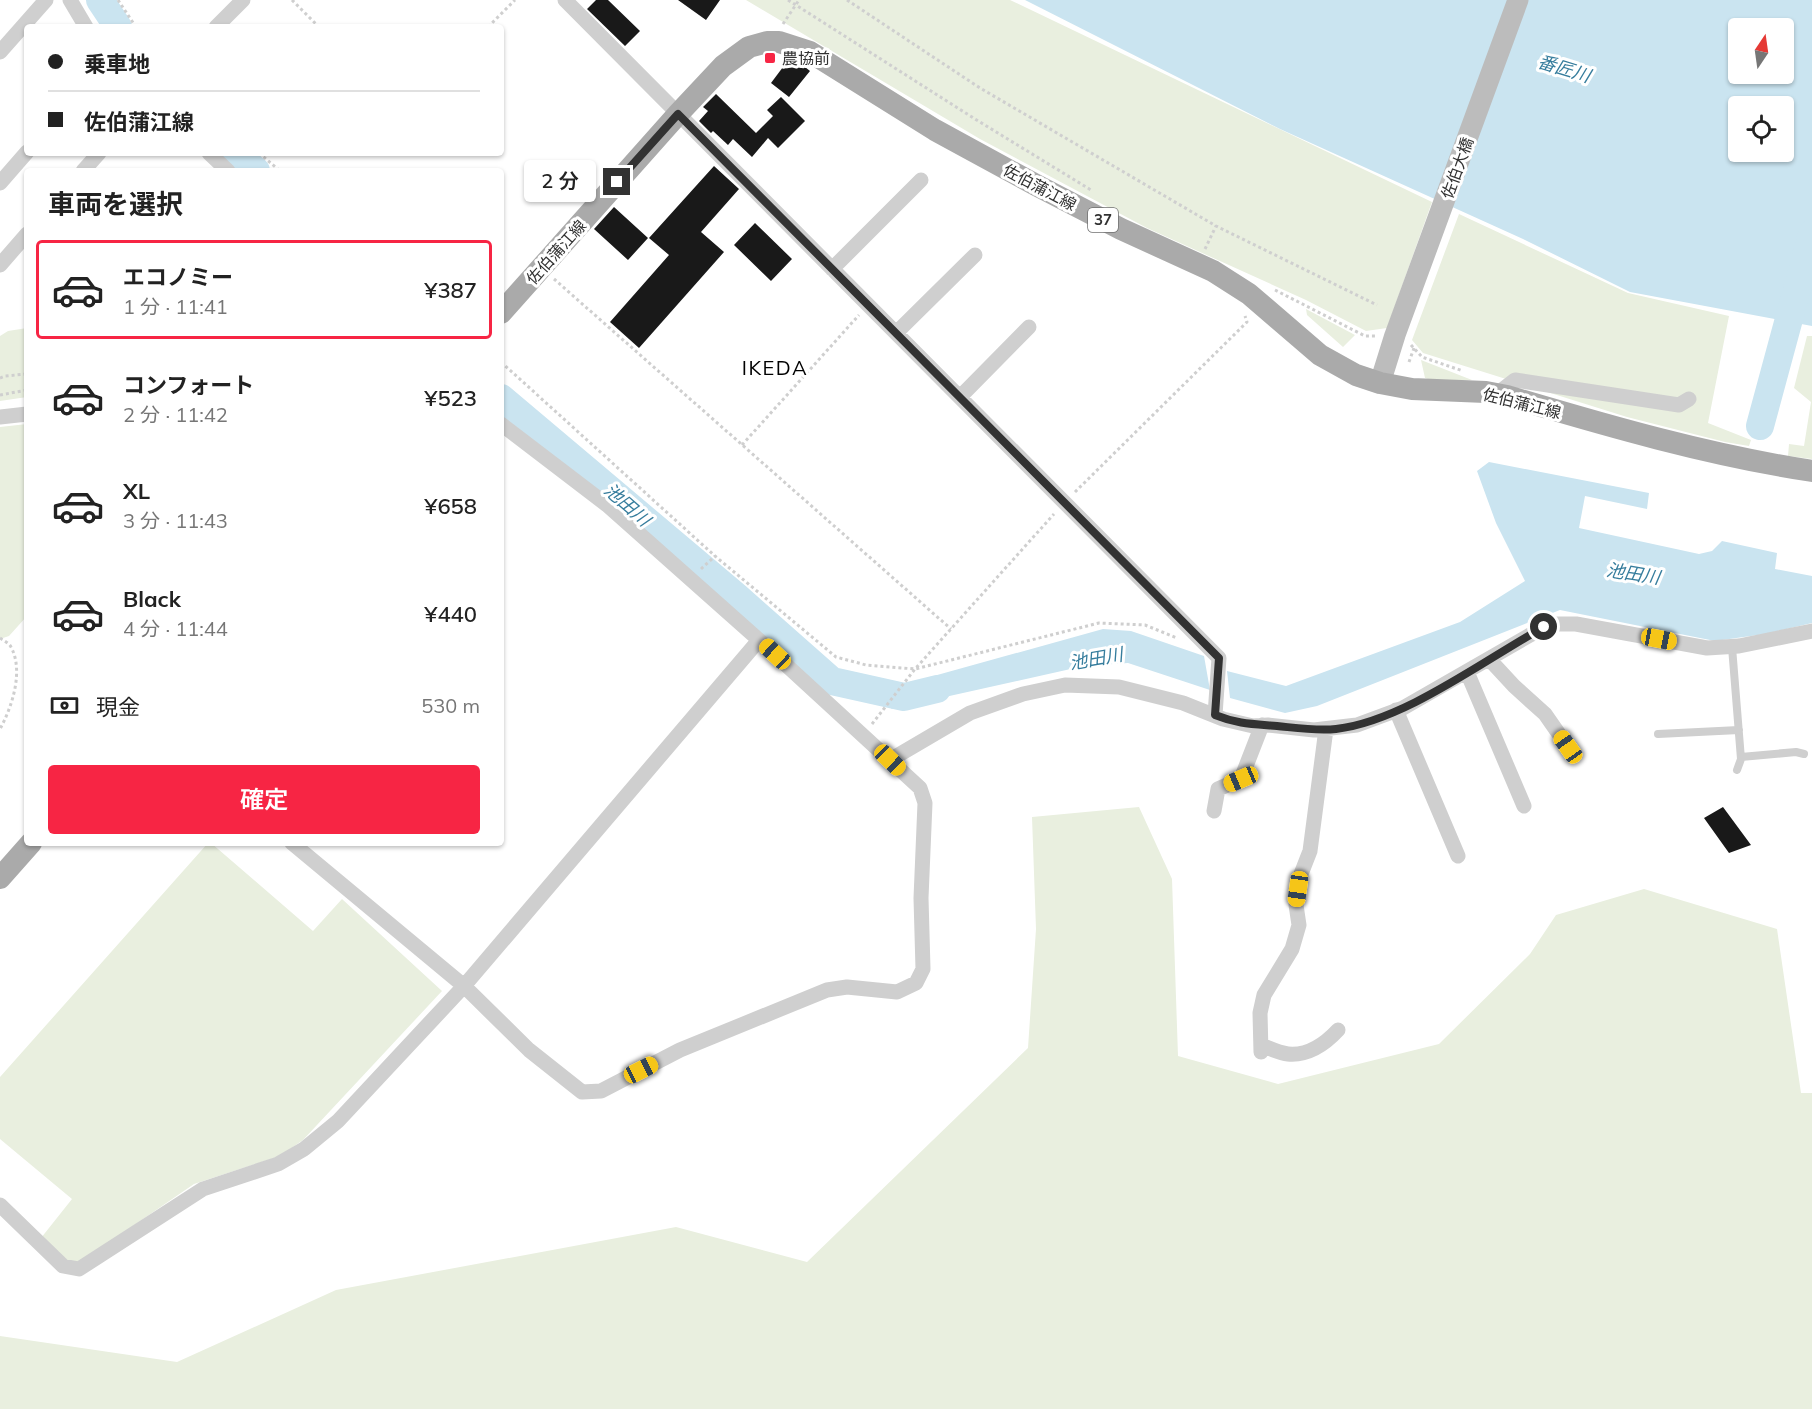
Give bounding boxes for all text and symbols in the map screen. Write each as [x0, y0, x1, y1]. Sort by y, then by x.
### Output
north arrow [1728, 18, 1794, 84]
map controls [1728, 18, 1794, 162]
place label: 農協前 [782, 48, 830, 68]
text: 乗車地 [84, 50, 150, 78]
water label: 番匠川 [1535, 50, 1595, 88]
marker: 農協前 [763, 51, 777, 65]
button: locate [1728, 96, 1794, 162]
text: 佐伯蒲江線 [84, 108, 194, 136]
street label: 佐伯大橋 [1437, 135, 1477, 201]
street label: 佐伯蒲江線 [1000, 159, 1080, 215]
callout: 2 分 [524, 161, 596, 203]
text: 2 分 [541, 168, 579, 193]
route end [603, 168, 630, 195]
text: 車両を選択 [48, 187, 183, 221]
road number: 37 [1088, 208, 1118, 232]
street label: 佐伯蒲江線 [522, 216, 590, 288]
icon: car [51, 263, 105, 317]
text: エコノミー [123, 263, 233, 291]
text: ¥387 [424, 276, 477, 304]
text: 1 分 · 11:41 [123, 294, 228, 319]
district label: IKEDA [742, 355, 808, 380]
icon: car [51, 371, 105, 425]
text: コンフォート [123, 371, 254, 399]
text: ¥523 [424, 384, 477, 412]
street label: 佐伯蒲江線 [1481, 384, 1563, 422]
text: 2 分 · 11:42 [123, 402, 228, 427]
text: XL [123, 477, 150, 505]
water label: 池田川 [599, 478, 657, 532]
icon: car [51, 479, 105, 533]
text: ¥658 [424, 492, 477, 520]
text: 3 分 · 11:43 [123, 508, 228, 533]
water label: 池田川 [1605, 558, 1664, 589]
text: Black [123, 585, 181, 613]
icon: car [51, 587, 105, 641]
text: ¥440 [424, 600, 477, 628]
route start [1530, 613, 1557, 640]
text: 4 分 · 11:44 [123, 616, 228, 641]
car [1640, 627, 1678, 651]
car [756, 635, 794, 673]
water label: 池田川 [1067, 642, 1126, 675]
icon: cash [48, 689, 81, 722]
text: 現金 [96, 693, 140, 721]
text: 530 m [421, 693, 480, 718]
car [1550, 727, 1586, 767]
car [871, 741, 909, 779]
car [1221, 764, 1261, 794]
button: 確定 [48, 765, 480, 834]
car [1287, 870, 1309, 908]
car [621, 1054, 661, 1086]

